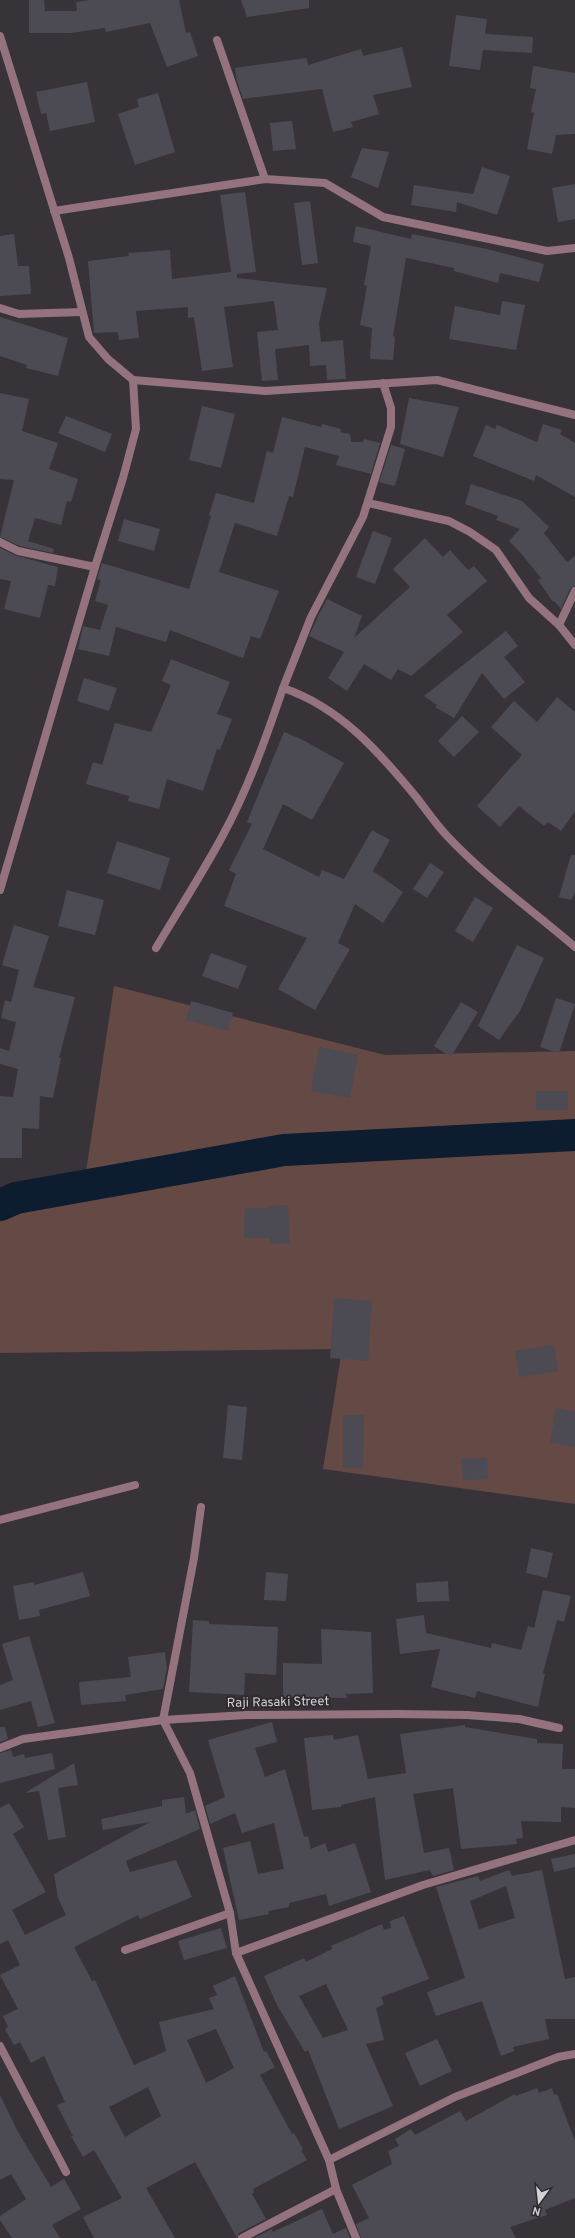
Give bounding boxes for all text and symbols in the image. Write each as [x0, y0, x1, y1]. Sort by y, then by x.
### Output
street label: Raji Rasaki Street [227, 1694, 330, 1712]
north arrow [519, 2182, 559, 2222]
text: N [531, 2203, 542, 2218]

